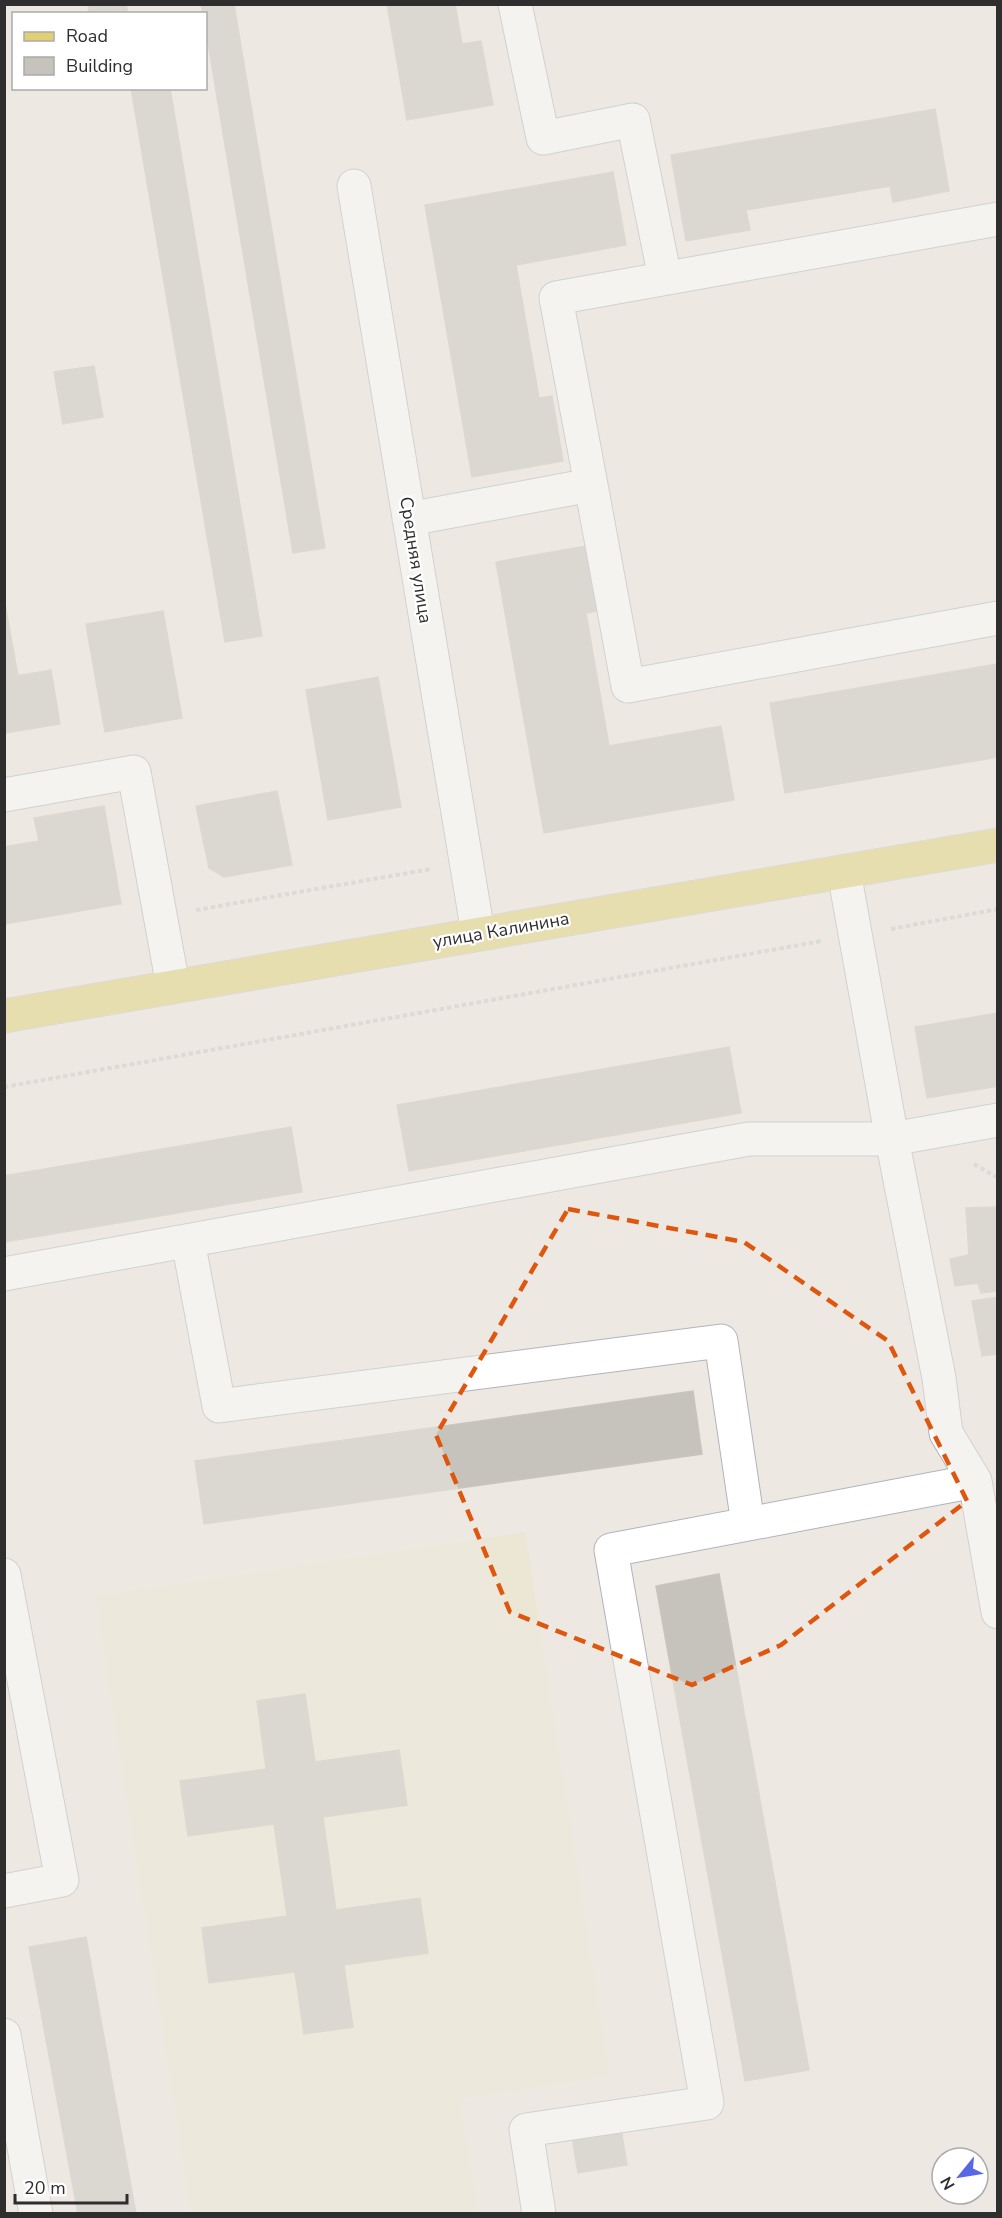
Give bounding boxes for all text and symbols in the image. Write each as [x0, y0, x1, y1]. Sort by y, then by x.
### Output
legend [12, 12, 207, 90]
text: Road [66, 24, 108, 48]
text: Building [66, 54, 133, 78]
street label: Средняя улица [394, 495, 438, 625]
street label: улица Калинина [431, 906, 571, 954]
north arrow [930, 2146, 990, 2206]
scale bar [15, 2167, 128, 2205]
text: N [935, 2172, 960, 2194]
text: 20 m [24, 2176, 66, 2200]

